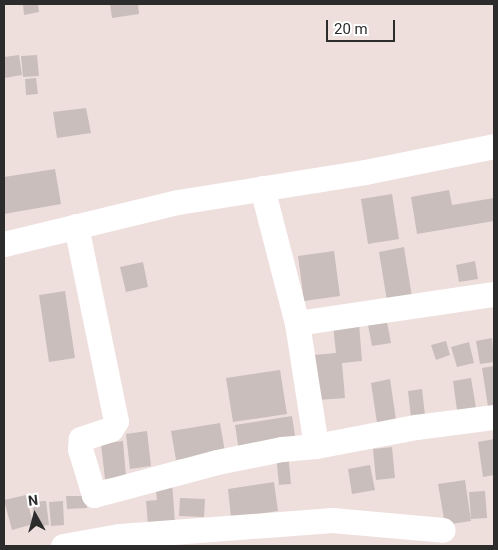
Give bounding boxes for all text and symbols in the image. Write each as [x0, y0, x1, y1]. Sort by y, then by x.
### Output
scale bar [328, 10, 397, 42]
text: 20 m [334, 20, 368, 38]
north arrow [10, 490, 60, 540]
text: N [27, 492, 39, 509]

